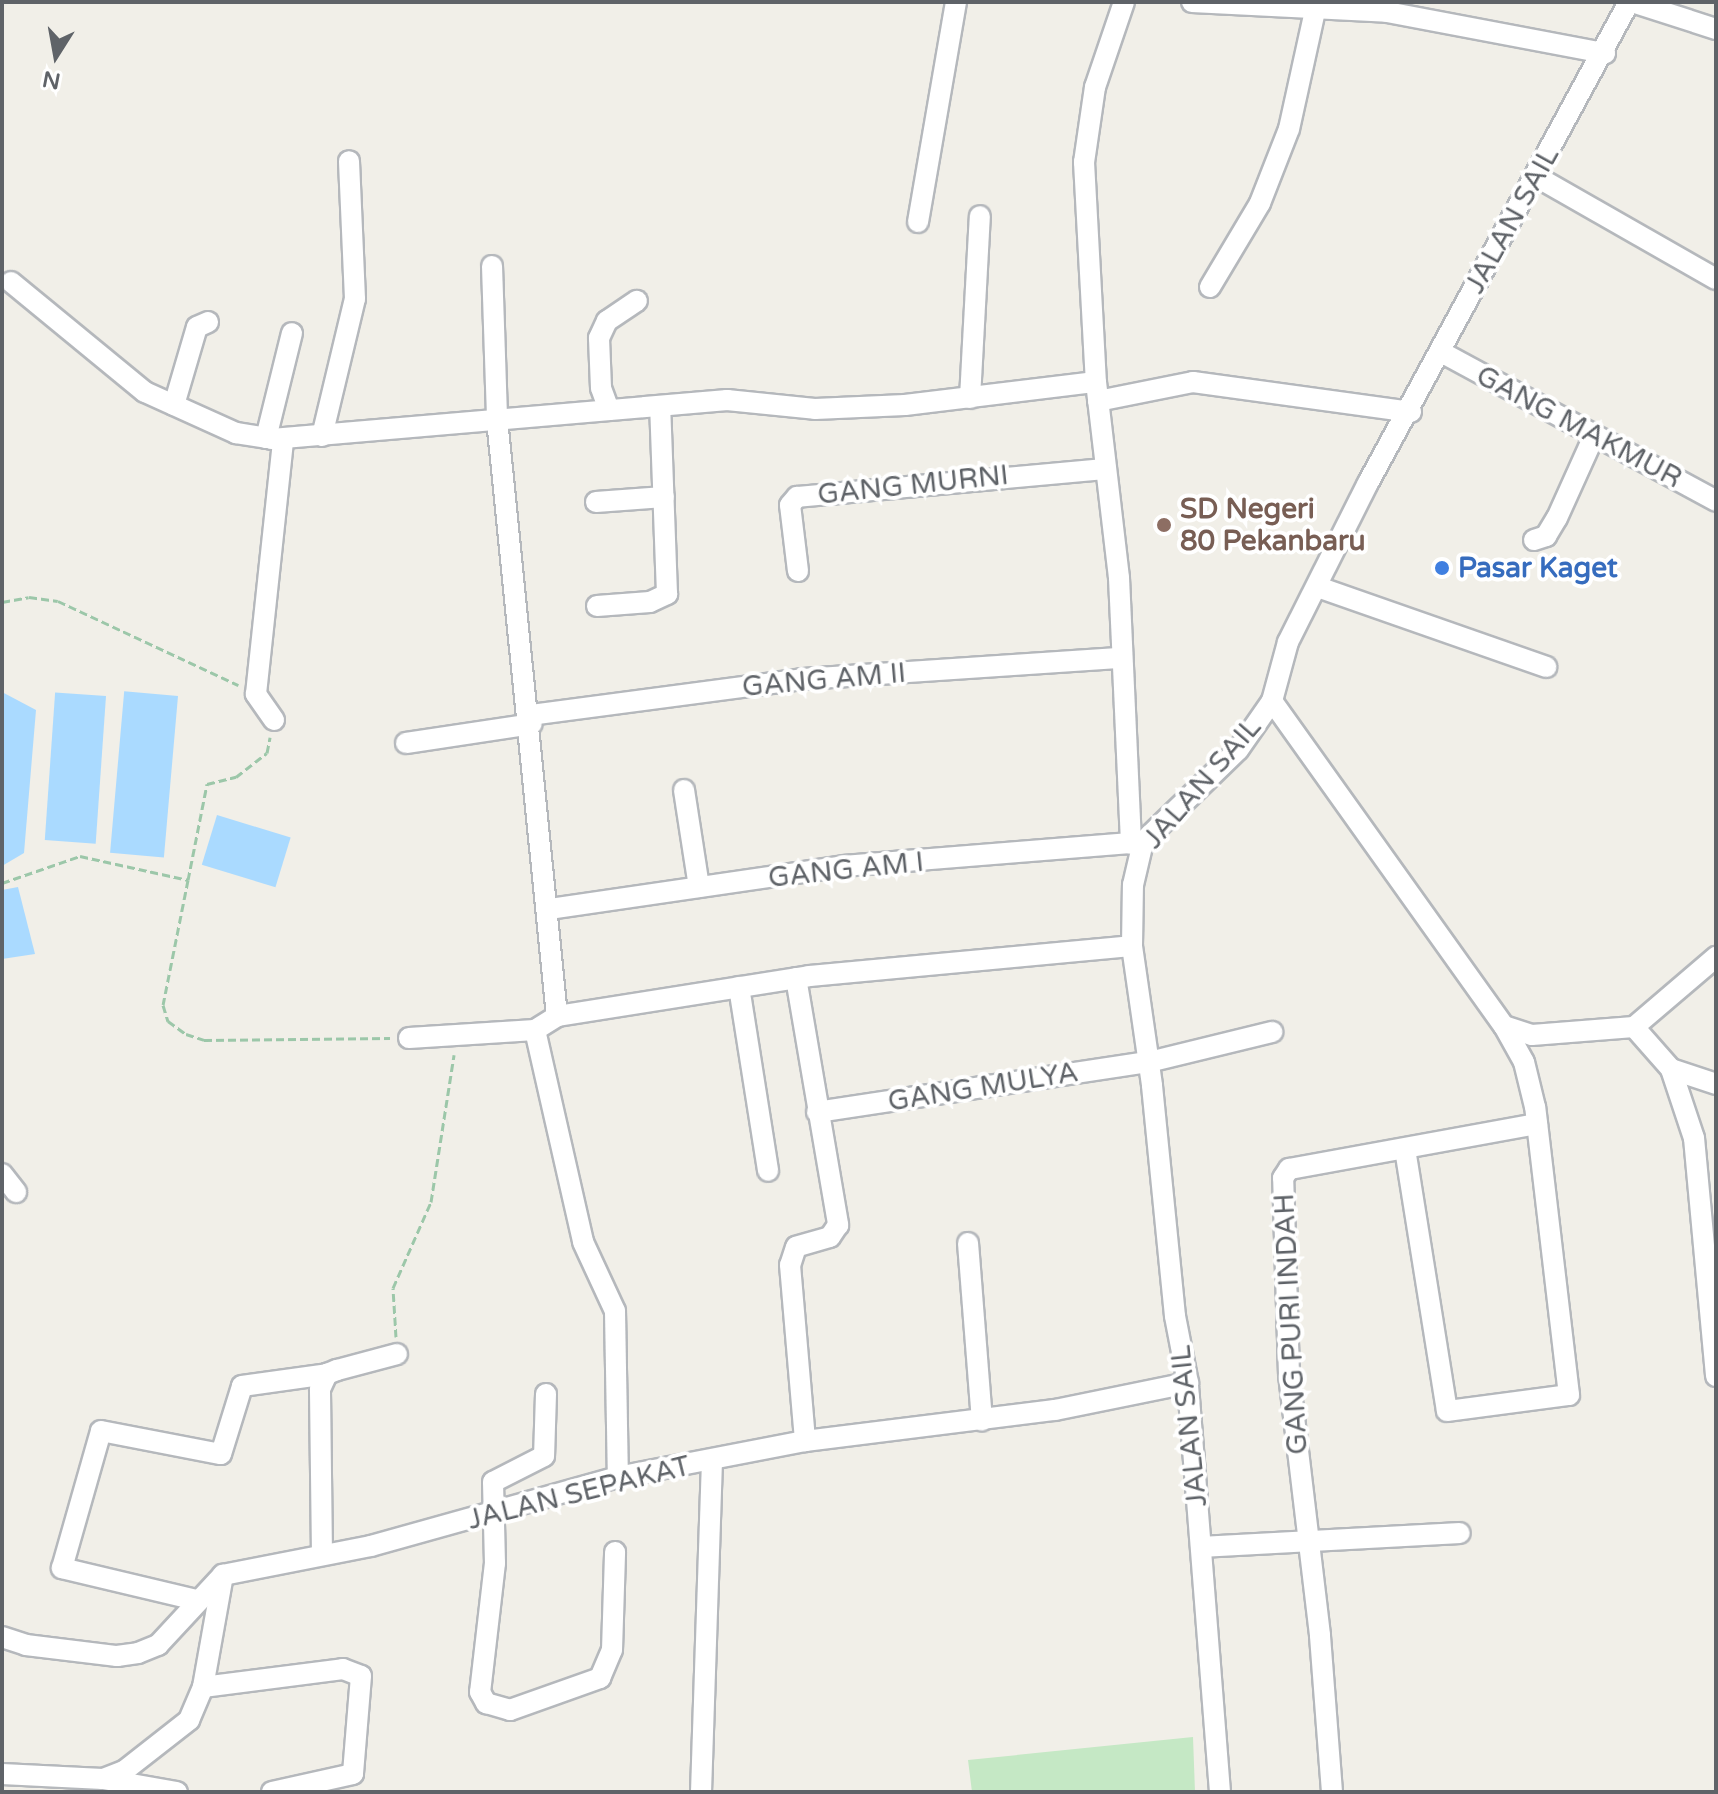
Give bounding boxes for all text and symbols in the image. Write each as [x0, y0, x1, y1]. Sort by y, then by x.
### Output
north arrow [16, 16, 96, 96]
text: N [40, 65, 63, 94]
street label: JALAN SAIL [1458, 141, 1566, 299]
street label: GANG MAKMUR [1470, 359, 1688, 495]
street label: GANG MURNI [816, 458, 1010, 512]
place label: SD Negeri 80 Pekanbaru [1180, 492, 1366, 558]
marker: SD Negeri 80 Pekanbaru [1155, 516, 1173, 534]
place label: Pasar Kaget [1458, 551, 1618, 585]
marker: Pasar Kaget [1433, 559, 1451, 577]
street label: GANG AM II [741, 656, 907, 704]
street label: JALAN SAIL [1136, 711, 1268, 855]
street label: GANG AM I [767, 845, 925, 895]
street label: GANG MULYA [886, 1055, 1080, 1119]
street label: GANG PURI INDAH [1267, 1193, 1315, 1455]
street label: JALAN SAIL [1164, 1343, 1214, 1509]
street label: JALAN SEPAKAT [464, 1449, 694, 1537]

